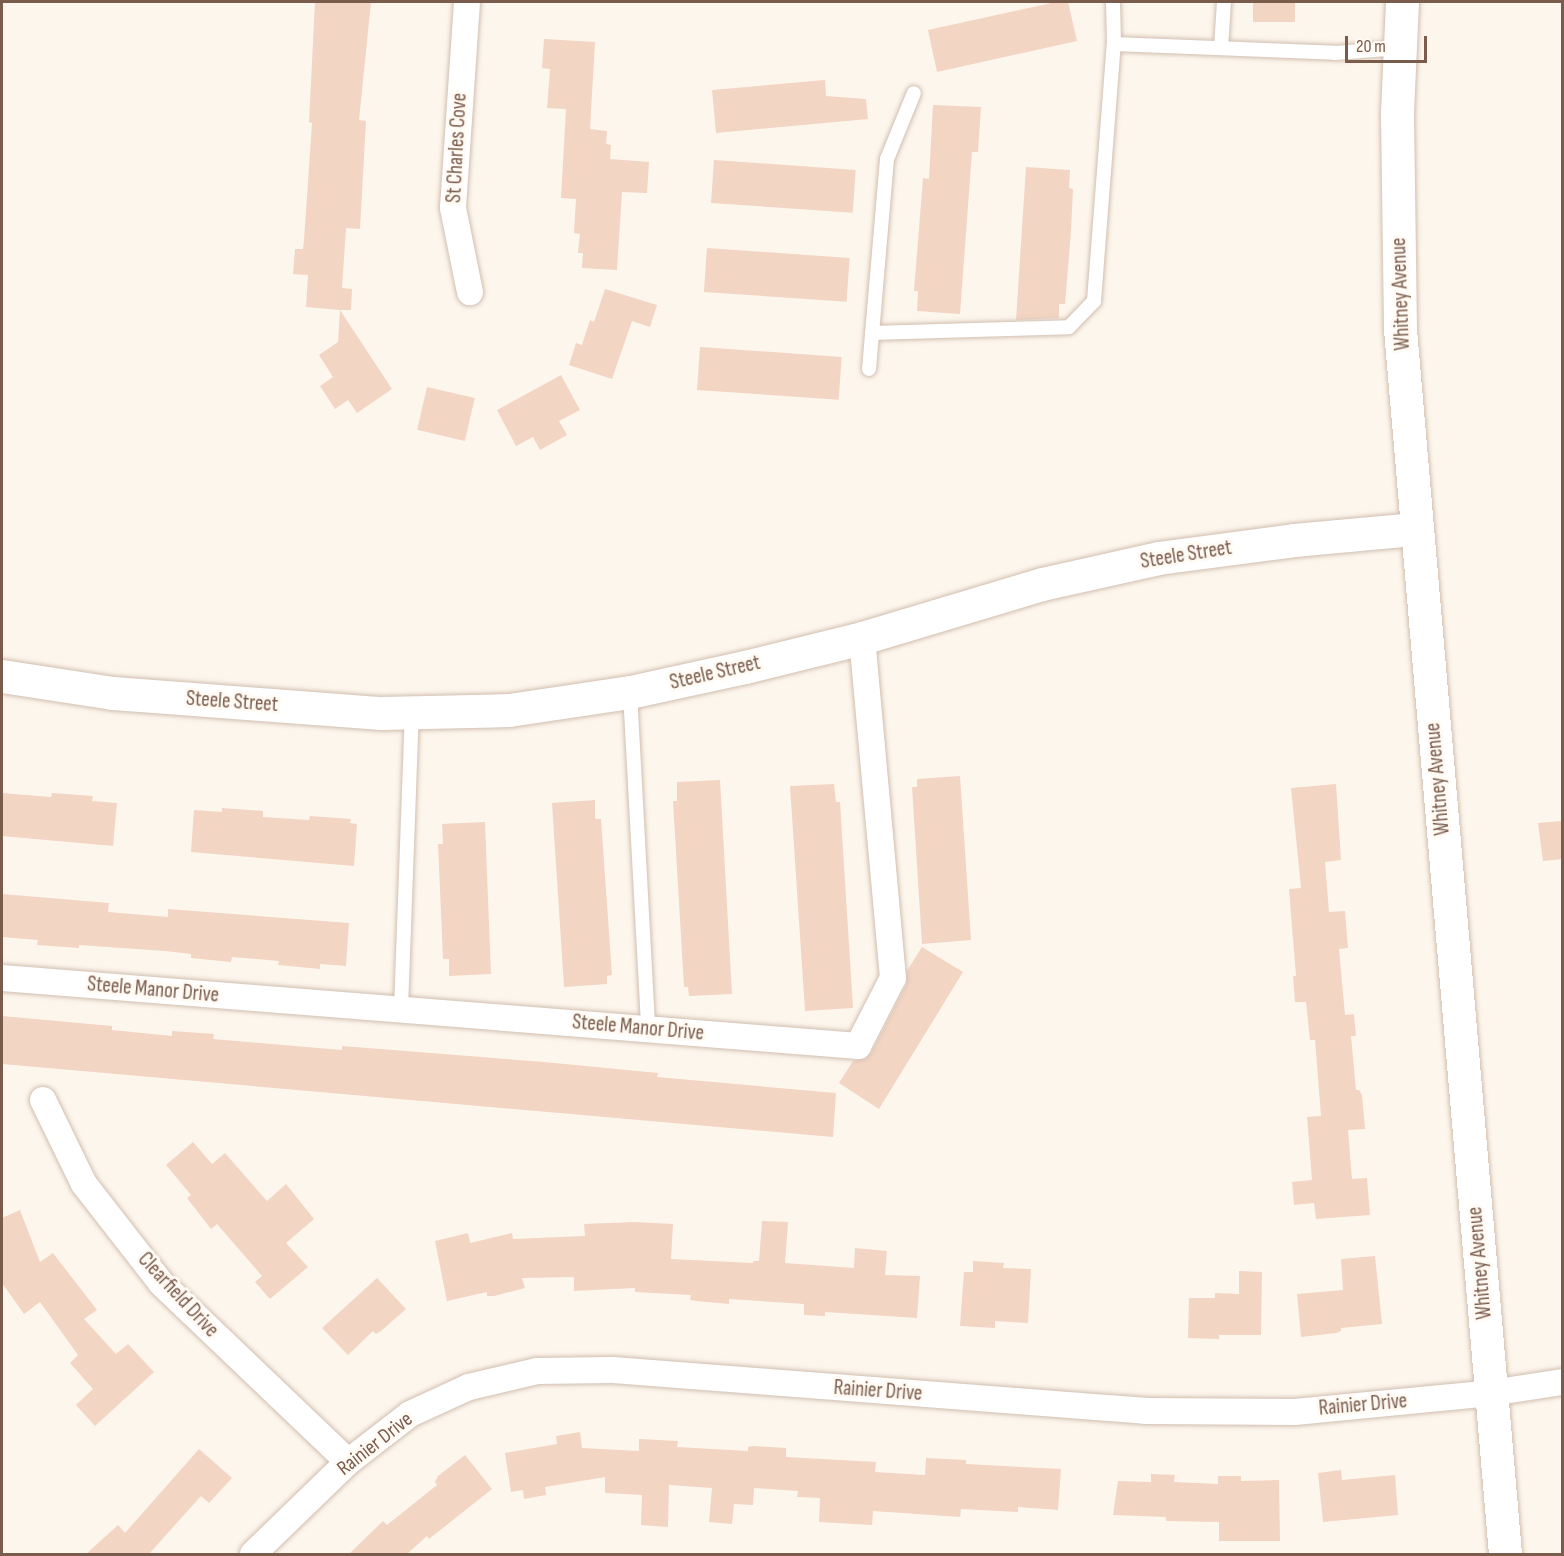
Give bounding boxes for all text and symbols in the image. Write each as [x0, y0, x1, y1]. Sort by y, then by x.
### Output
scale bar [1348, 24, 1430, 62]
text: 20 m [1356, 36, 1386, 57]
street label: St Charles Cove [442, 92, 472, 204]
street label: Whitney Avenue [1386, 237, 1416, 351]
street label: Steele Street [1139, 535, 1233, 575]
street label: Steele Street [667, 650, 763, 696]
street label: Steele Street [185, 686, 279, 718]
street label: Whitney Avenue [1421, 722, 1455, 836]
street label: Steele Manor Drive [86, 972, 220, 1008]
street label: Steele Manor Drive [571, 1010, 705, 1046]
street label: Whitney Avenue [1463, 1206, 1497, 1320]
street label: Clearfield Drive [132, 1247, 224, 1343]
street label: Rainier Drive [833, 1375, 923, 1407]
street label: Rainier Drive [1318, 1389, 1408, 1421]
street label: Rainier Drive [332, 1407, 418, 1481]

